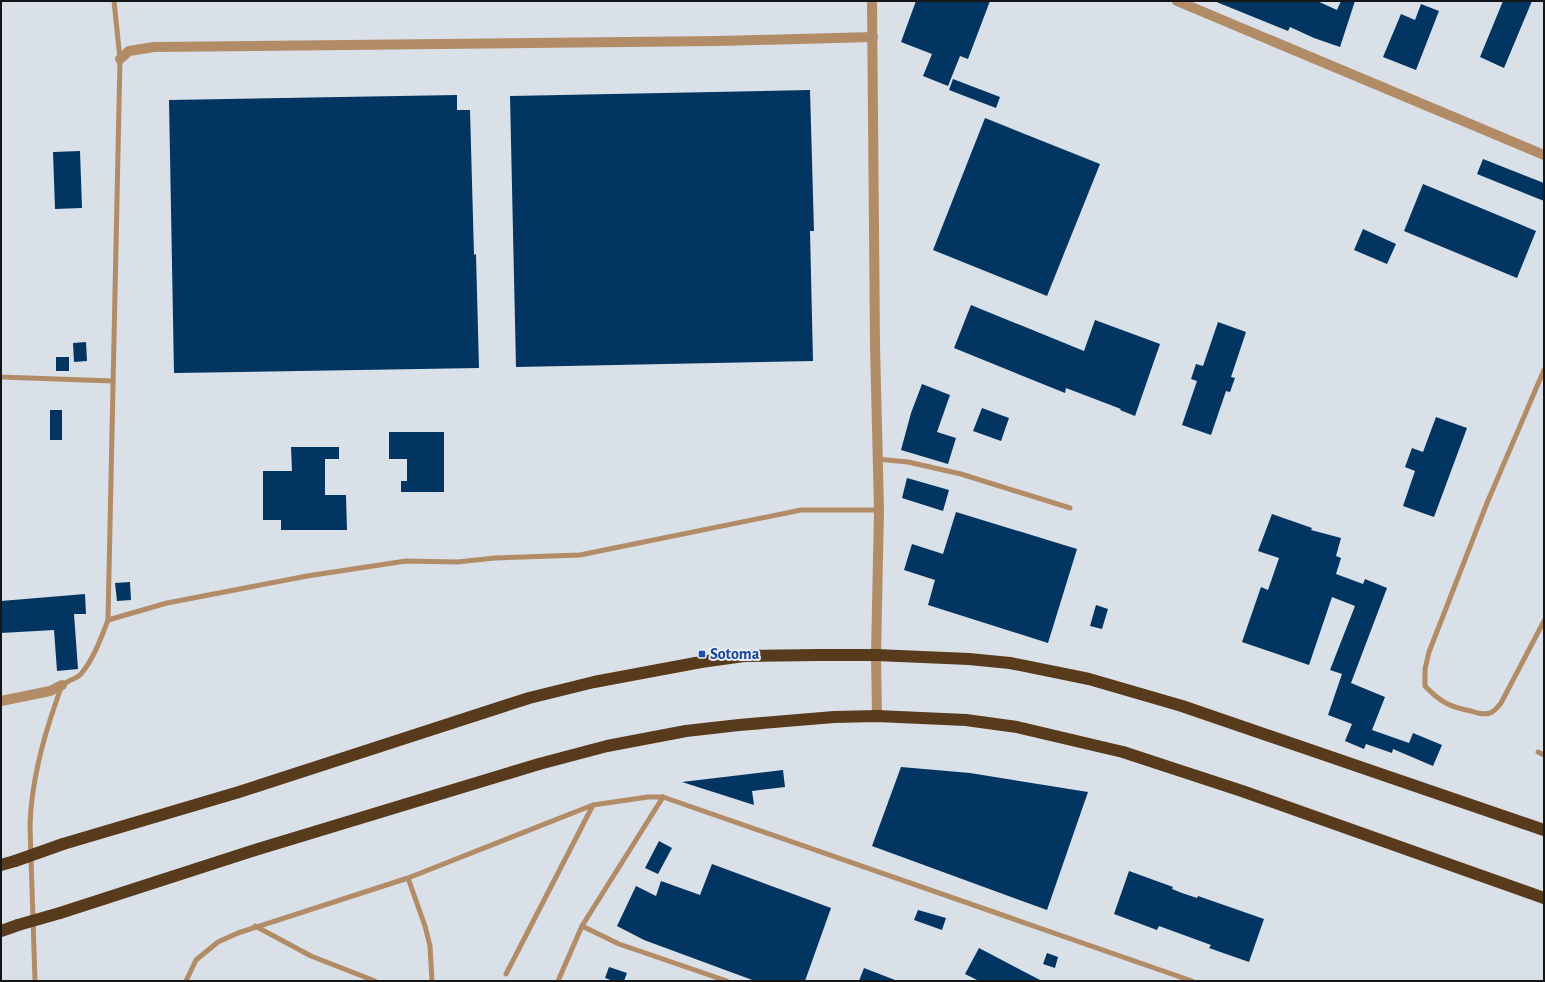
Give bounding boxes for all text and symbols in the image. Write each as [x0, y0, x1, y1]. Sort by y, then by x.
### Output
place label: Sotoma [710, 646, 760, 662]
marker: Sotoma [697, 649, 707, 659]

